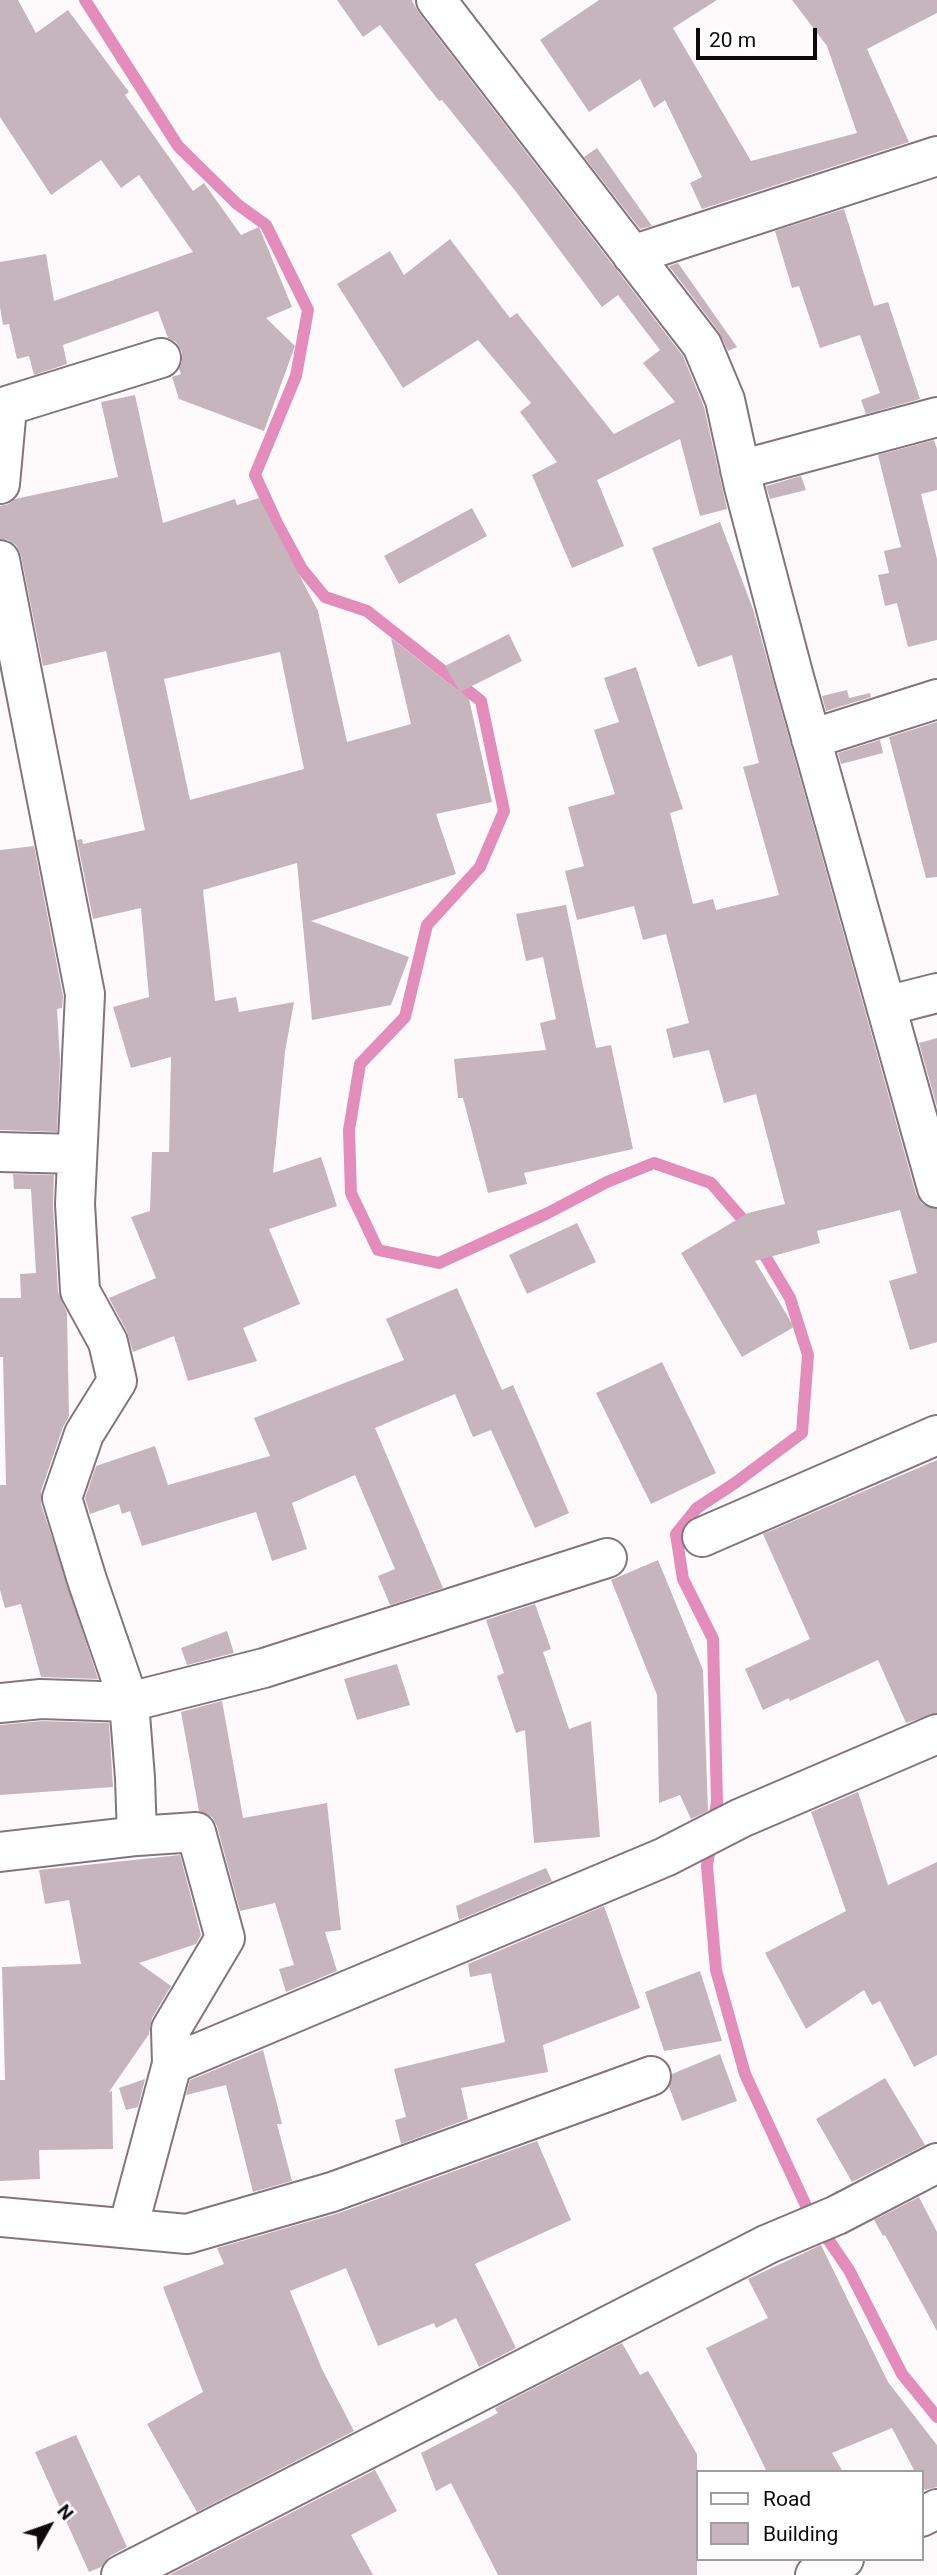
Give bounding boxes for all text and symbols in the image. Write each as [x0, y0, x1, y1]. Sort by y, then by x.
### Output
scale bar [699, 14, 820, 58]
text: 20 m [709, 28, 756, 52]
legend [696, 2470, 923, 2561]
text: Road [763, 2487, 811, 2511]
north arrow [14, 2491, 84, 2561]
text: N [52, 2500, 79, 2525]
text: Building [763, 2522, 838, 2546]

